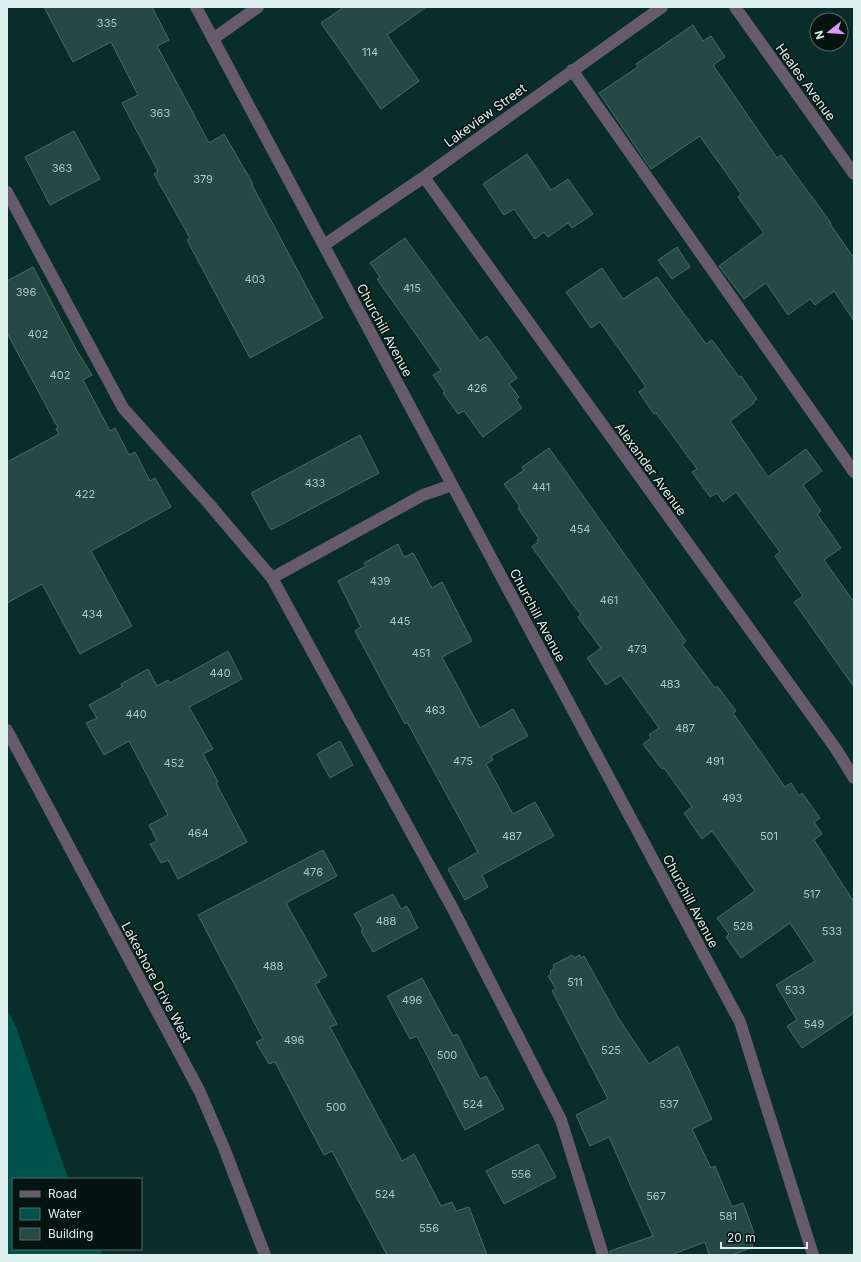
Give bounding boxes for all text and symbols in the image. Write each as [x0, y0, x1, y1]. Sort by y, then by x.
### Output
north arrow [809, 12, 849, 52]
house number: 335 [97, 16, 117, 30]
text: N [812, 29, 827, 41]
street label: Heales Avenue [773, 40, 839, 124]
house number: 114 [362, 45, 378, 59]
street label: Lakeview Street [441, 80, 529, 150]
house number: 363 [150, 106, 170, 120]
house number: 363 [52, 161, 72, 175]
house number: 379 [193, 172, 213, 186]
house number: 403 [245, 272, 266, 286]
street label: Churchill Avenue [354, 281, 416, 379]
house number: 415 [403, 281, 421, 295]
house number: 396 [16, 285, 36, 299]
house number: 402 [28, 327, 48, 341]
house number: 402 [50, 368, 70, 382]
house number: 426 [467, 381, 487, 395]
street label: Alexander Avenue [612, 419, 690, 519]
house number: 433 [305, 476, 326, 490]
house number: 441 [532, 480, 550, 494]
house number: 422 [75, 487, 95, 501]
house number: 454 [570, 522, 590, 536]
street label: Churchill Avenue [507, 566, 569, 664]
house number: 439 [370, 574, 391, 588]
house number: 461 [600, 593, 618, 607]
house number: 434 [81, 607, 103, 621]
house number: 445 [390, 614, 411, 628]
house number: 473 [627, 642, 647, 656]
house number: 451 [412, 646, 430, 660]
house number: 440 [209, 666, 231, 680]
house number: 483 [660, 677, 681, 691]
house number: 463 [425, 703, 446, 717]
house number: 440 [125, 707, 147, 721]
house number: 487 [675, 721, 695, 735]
house number: 475 [453, 754, 473, 768]
house number: 491 [706, 754, 724, 768]
house number: 452 [164, 756, 184, 770]
house number: 493 [722, 791, 743, 805]
house number: 464 [187, 826, 209, 840]
house number: 487 [502, 829, 522, 843]
house number: 501 [760, 829, 778, 843]
street label: Churchill Avenue [660, 852, 722, 950]
house number: 476 [303, 865, 323, 879]
house number: 517 [803, 887, 821, 901]
house number: 488 [376, 914, 397, 928]
street label: Lakeshore Drive West [118, 919, 196, 1045]
house number: 528 [733, 919, 753, 933]
house number: 533 [822, 924, 842, 938]
house number: 488 [263, 959, 284, 973]
house number: 511 [567, 975, 583, 989]
house number: 533 [785, 983, 805, 997]
house number: 496 [402, 993, 423, 1007]
house number: 549 [804, 1017, 824, 1031]
house number: 496 [284, 1033, 305, 1047]
house number: 525 [601, 1043, 621, 1057]
house number: 500 [437, 1048, 457, 1062]
house number: 524 [463, 1097, 483, 1111]
house number: 537 [659, 1097, 679, 1111]
house number: 500 [326, 1100, 346, 1114]
house number: 556 [511, 1167, 531, 1181]
legend [12, 1178, 142, 1250]
text: Road [48, 1186, 77, 1201]
house number: 524 [375, 1187, 395, 1201]
house number: 567 [646, 1189, 666, 1203]
text: Water [48, 1206, 82, 1221]
house number: 581 [719, 1209, 737, 1223]
house number: 556 [419, 1221, 439, 1235]
scale bar [721, 1224, 807, 1250]
text: Building [48, 1226, 93, 1241]
text: 20 m [727, 1230, 756, 1245]

